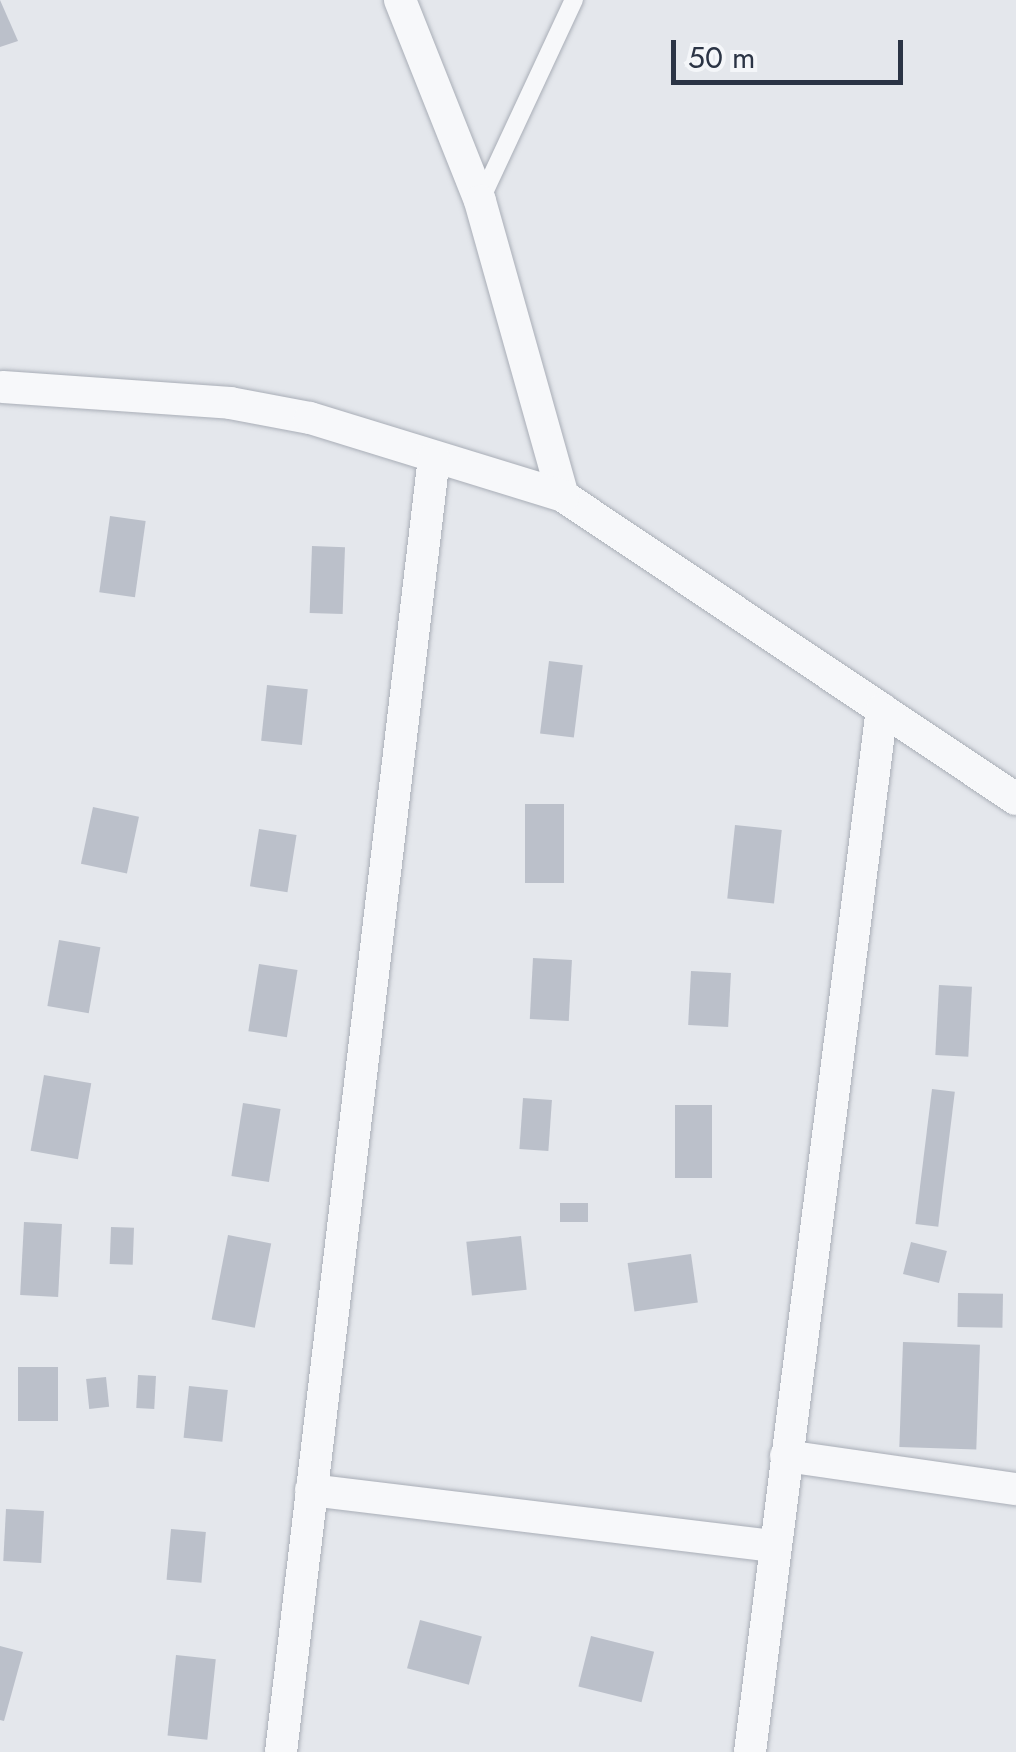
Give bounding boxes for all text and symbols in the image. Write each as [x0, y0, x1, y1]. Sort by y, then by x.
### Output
scale bar [676, 20, 908, 82]
text: 50 m [688, 36, 755, 79]

